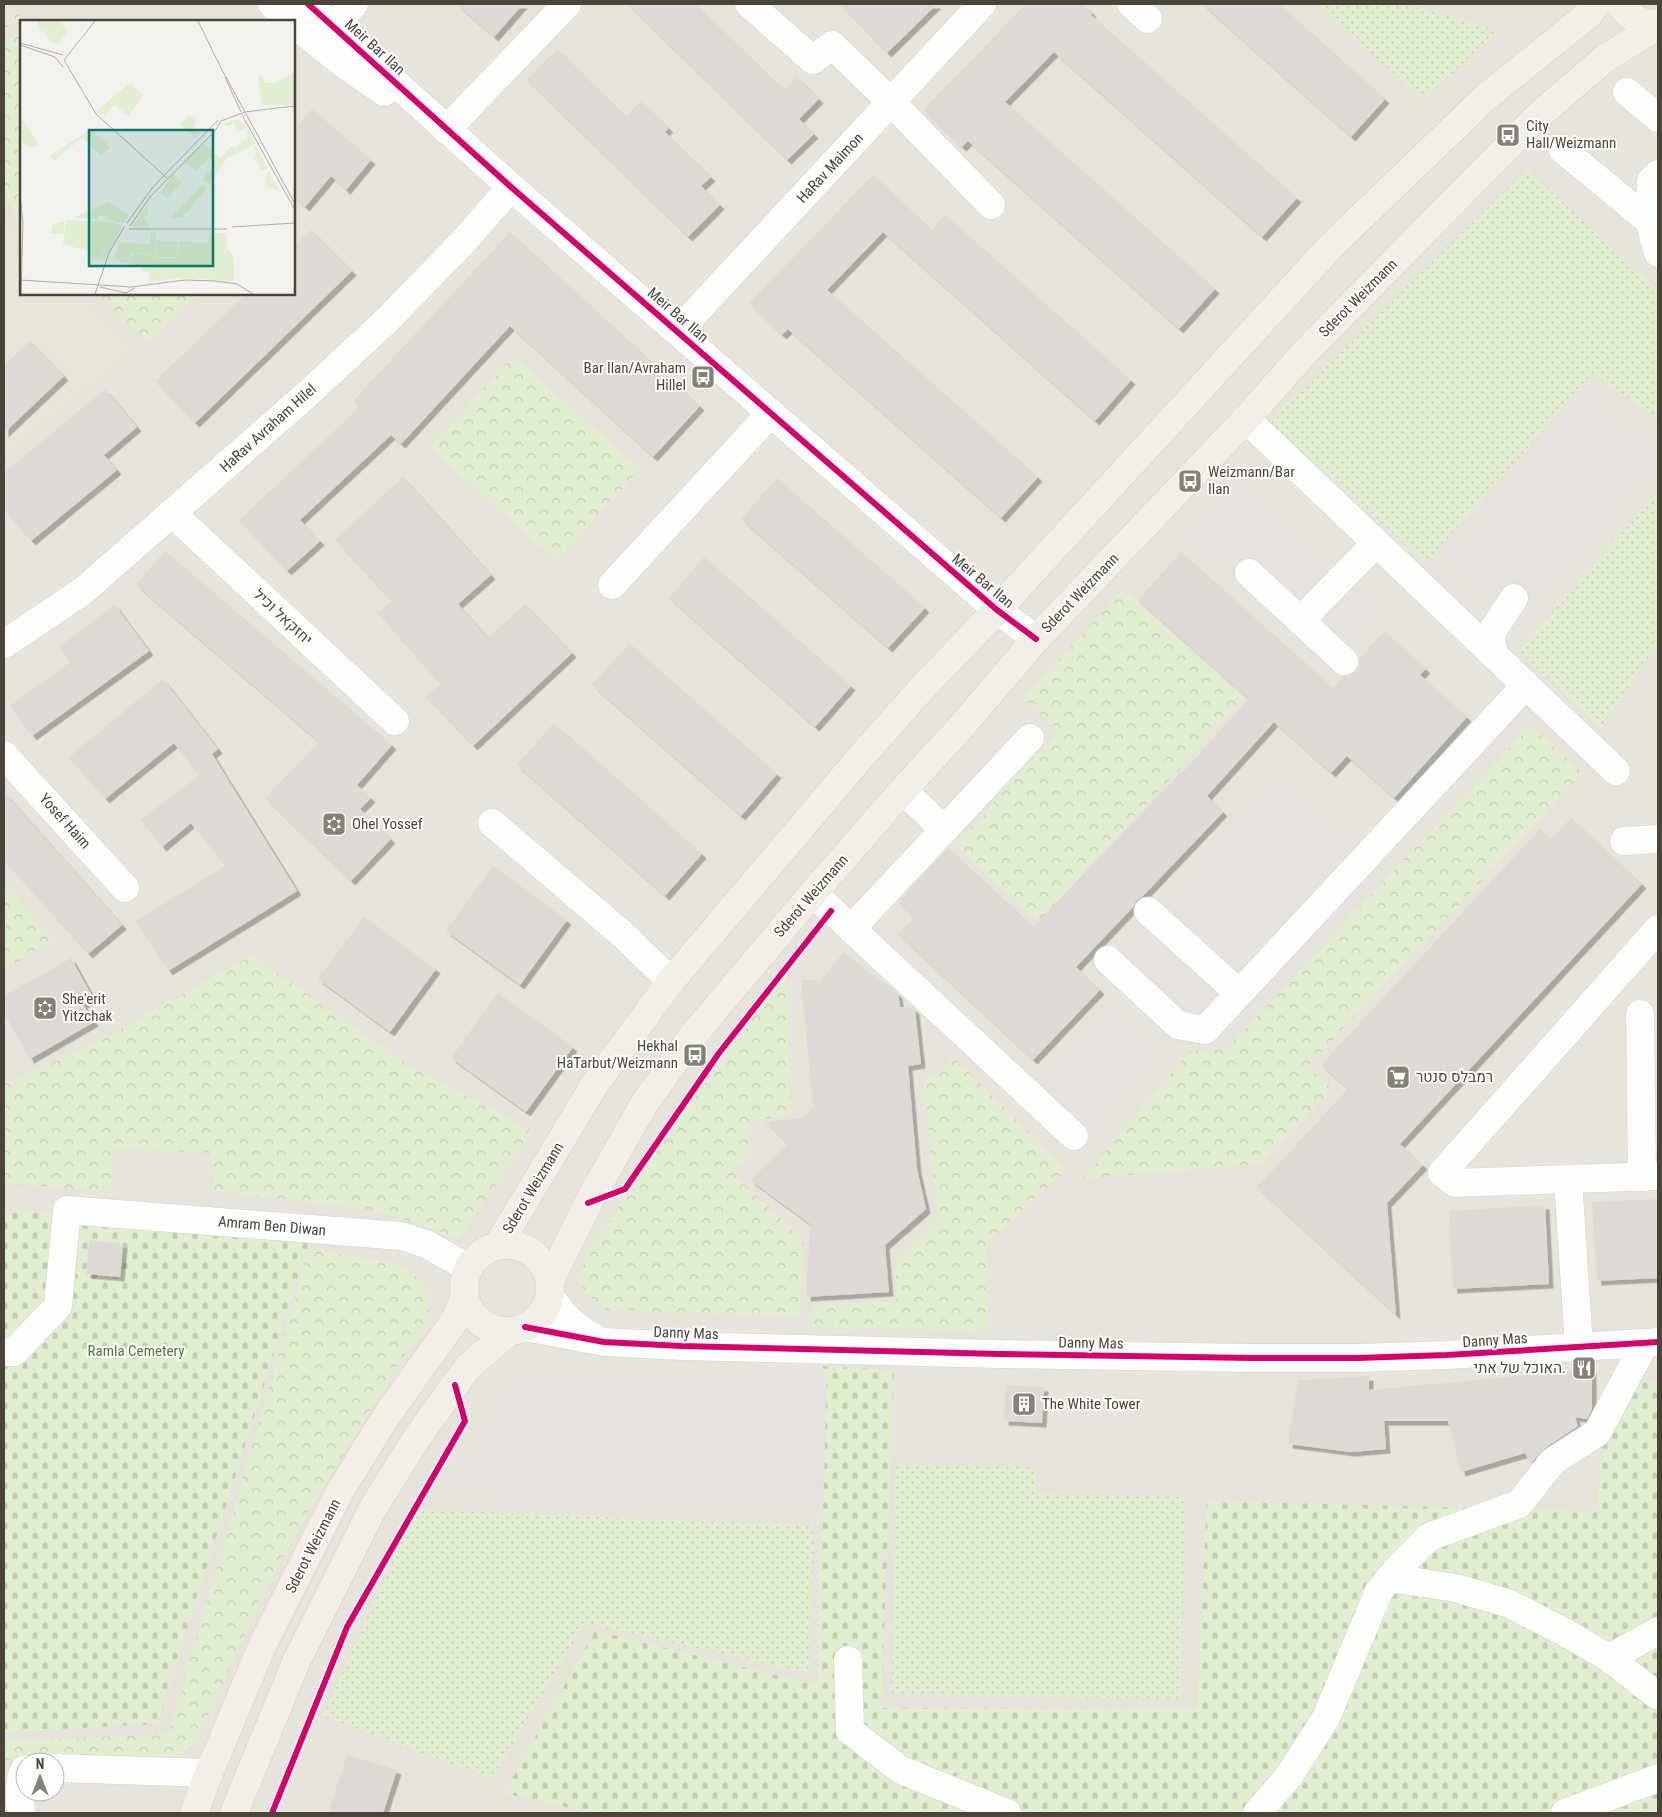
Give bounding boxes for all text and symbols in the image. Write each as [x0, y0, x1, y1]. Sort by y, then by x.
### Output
street label: Meir Bar Ilan [341, 15, 409, 79]
inset map [20, 20, 295, 295]
place label: City Hall/Weizmann [1526, 117, 1616, 152]
bus stop icon: City Hall/Weizmann [1495, 122, 1521, 148]
street label: HaRav Maimon [793, 129, 867, 207]
street label: Sderot Weizmann [1315, 255, 1401, 341]
street label: Meir Bar Ilan [644, 284, 712, 346]
place label: Bar Ilan/Avraham Hillel [584, 359, 686, 394]
bus stop icon: Bar Ilan/Avraham Hillel [690, 364, 716, 390]
street label: HaRav Avraham Hilel [216, 380, 320, 476]
place label: Weizmann/Bar Ilan [1208, 463, 1295, 498]
bus stop icon: Weizmann/Bar Ilan [1177, 468, 1203, 494]
street label: Meir Bar Ilan [949, 550, 1017, 612]
street label: Sderot Weizmann [1038, 550, 1122, 636]
street label: יחזקאל וכיל [250, 585, 316, 649]
street label: Yosef Haim [35, 790, 95, 852]
synagogue icon: Ohel Yossef [321, 811, 347, 837]
place label: Ohel Yossef [352, 815, 423, 833]
street label: Sderot Weizmann [770, 851, 852, 941]
place label: She'erit Yitzchak [62, 990, 113, 1025]
synagogue icon: She'erit Yitzchak [32, 995, 58, 1021]
place label: Hekhal HaTarbut/Weizmann [557, 1037, 678, 1072]
bus stop icon: Hekhal HaTarbut/Weizmann [682, 1042, 708, 1068]
supermarket icon: רמבלס סנטר [1385, 1064, 1411, 1090]
place label: רמבלס סנטר [1416, 1068, 1493, 1086]
street label: Sderot Weizmann [499, 1139, 567, 1237]
street label: Amram Ben Diwan [217, 1212, 327, 1240]
street label: Danny Mas [653, 1323, 719, 1343]
street label: Danny Mas [1462, 1329, 1528, 1351]
street label: Danny Mas [1058, 1333, 1124, 1353]
park label: Ramla Cemetery [88, 1342, 184, 1360]
restaurant icon: האוכל של אתי. [1571, 1355, 1597, 1381]
place label: האוכל של אתי. [1473, 1359, 1566, 1377]
building icon: The White Tower [1011, 1391, 1037, 1417]
place label: The White Tower [1042, 1395, 1141, 1413]
street label: Sderot Weizmann [282, 1496, 344, 1596]
north arrow [15, 1752, 65, 1802]
text: N [36, 1756, 44, 1772]

